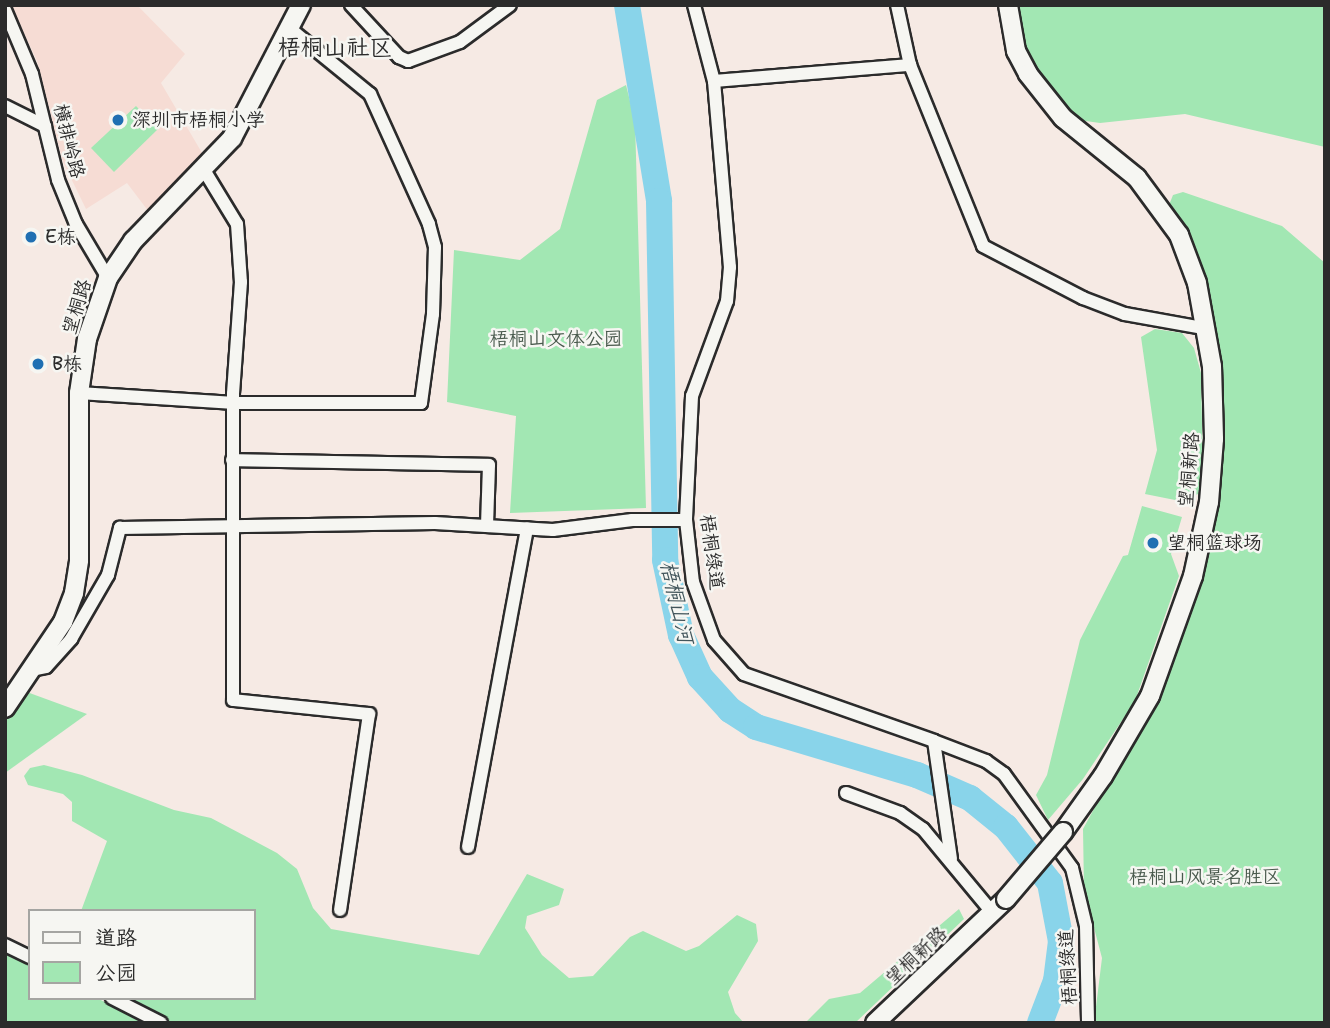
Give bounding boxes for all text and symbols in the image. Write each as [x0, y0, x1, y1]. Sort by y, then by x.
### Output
district label: 梧桐山社区 [278, 33, 392, 61]
street label: 横排岭路 [49, 101, 89, 181]
place label: 深圳市梧桐小学 [132, 109, 265, 131]
marker: 深圳市梧桐小学 [110, 112, 126, 128]
place label: E栋 [45, 226, 76, 248]
marker: E栋 [23, 229, 39, 245]
street label: 望桐路 [58, 276, 96, 338]
park label: 梧桐山文体公园 [490, 328, 622, 350]
place label: B栋 [52, 353, 82, 375]
marker: B栋 [30, 356, 46, 372]
street label: 望桐新路 [1174, 431, 1204, 509]
street label: 梧桐绿道 [695, 513, 729, 591]
place label: 望桐篮球场 [1167, 532, 1262, 554]
marker: 望桐篮球场 [1145, 535, 1161, 551]
water label: 梧桐山河 [655, 558, 699, 646]
park label: 梧桐山风景名胜区 [1129, 866, 1281, 888]
legend [28, 909, 256, 1000]
street label: 望桐新路 [880, 922, 952, 990]
text: 道路 [95, 924, 137, 952]
street label: 梧桐绿道 [1055, 928, 1081, 1006]
text: 公园 [95, 959, 137, 987]

